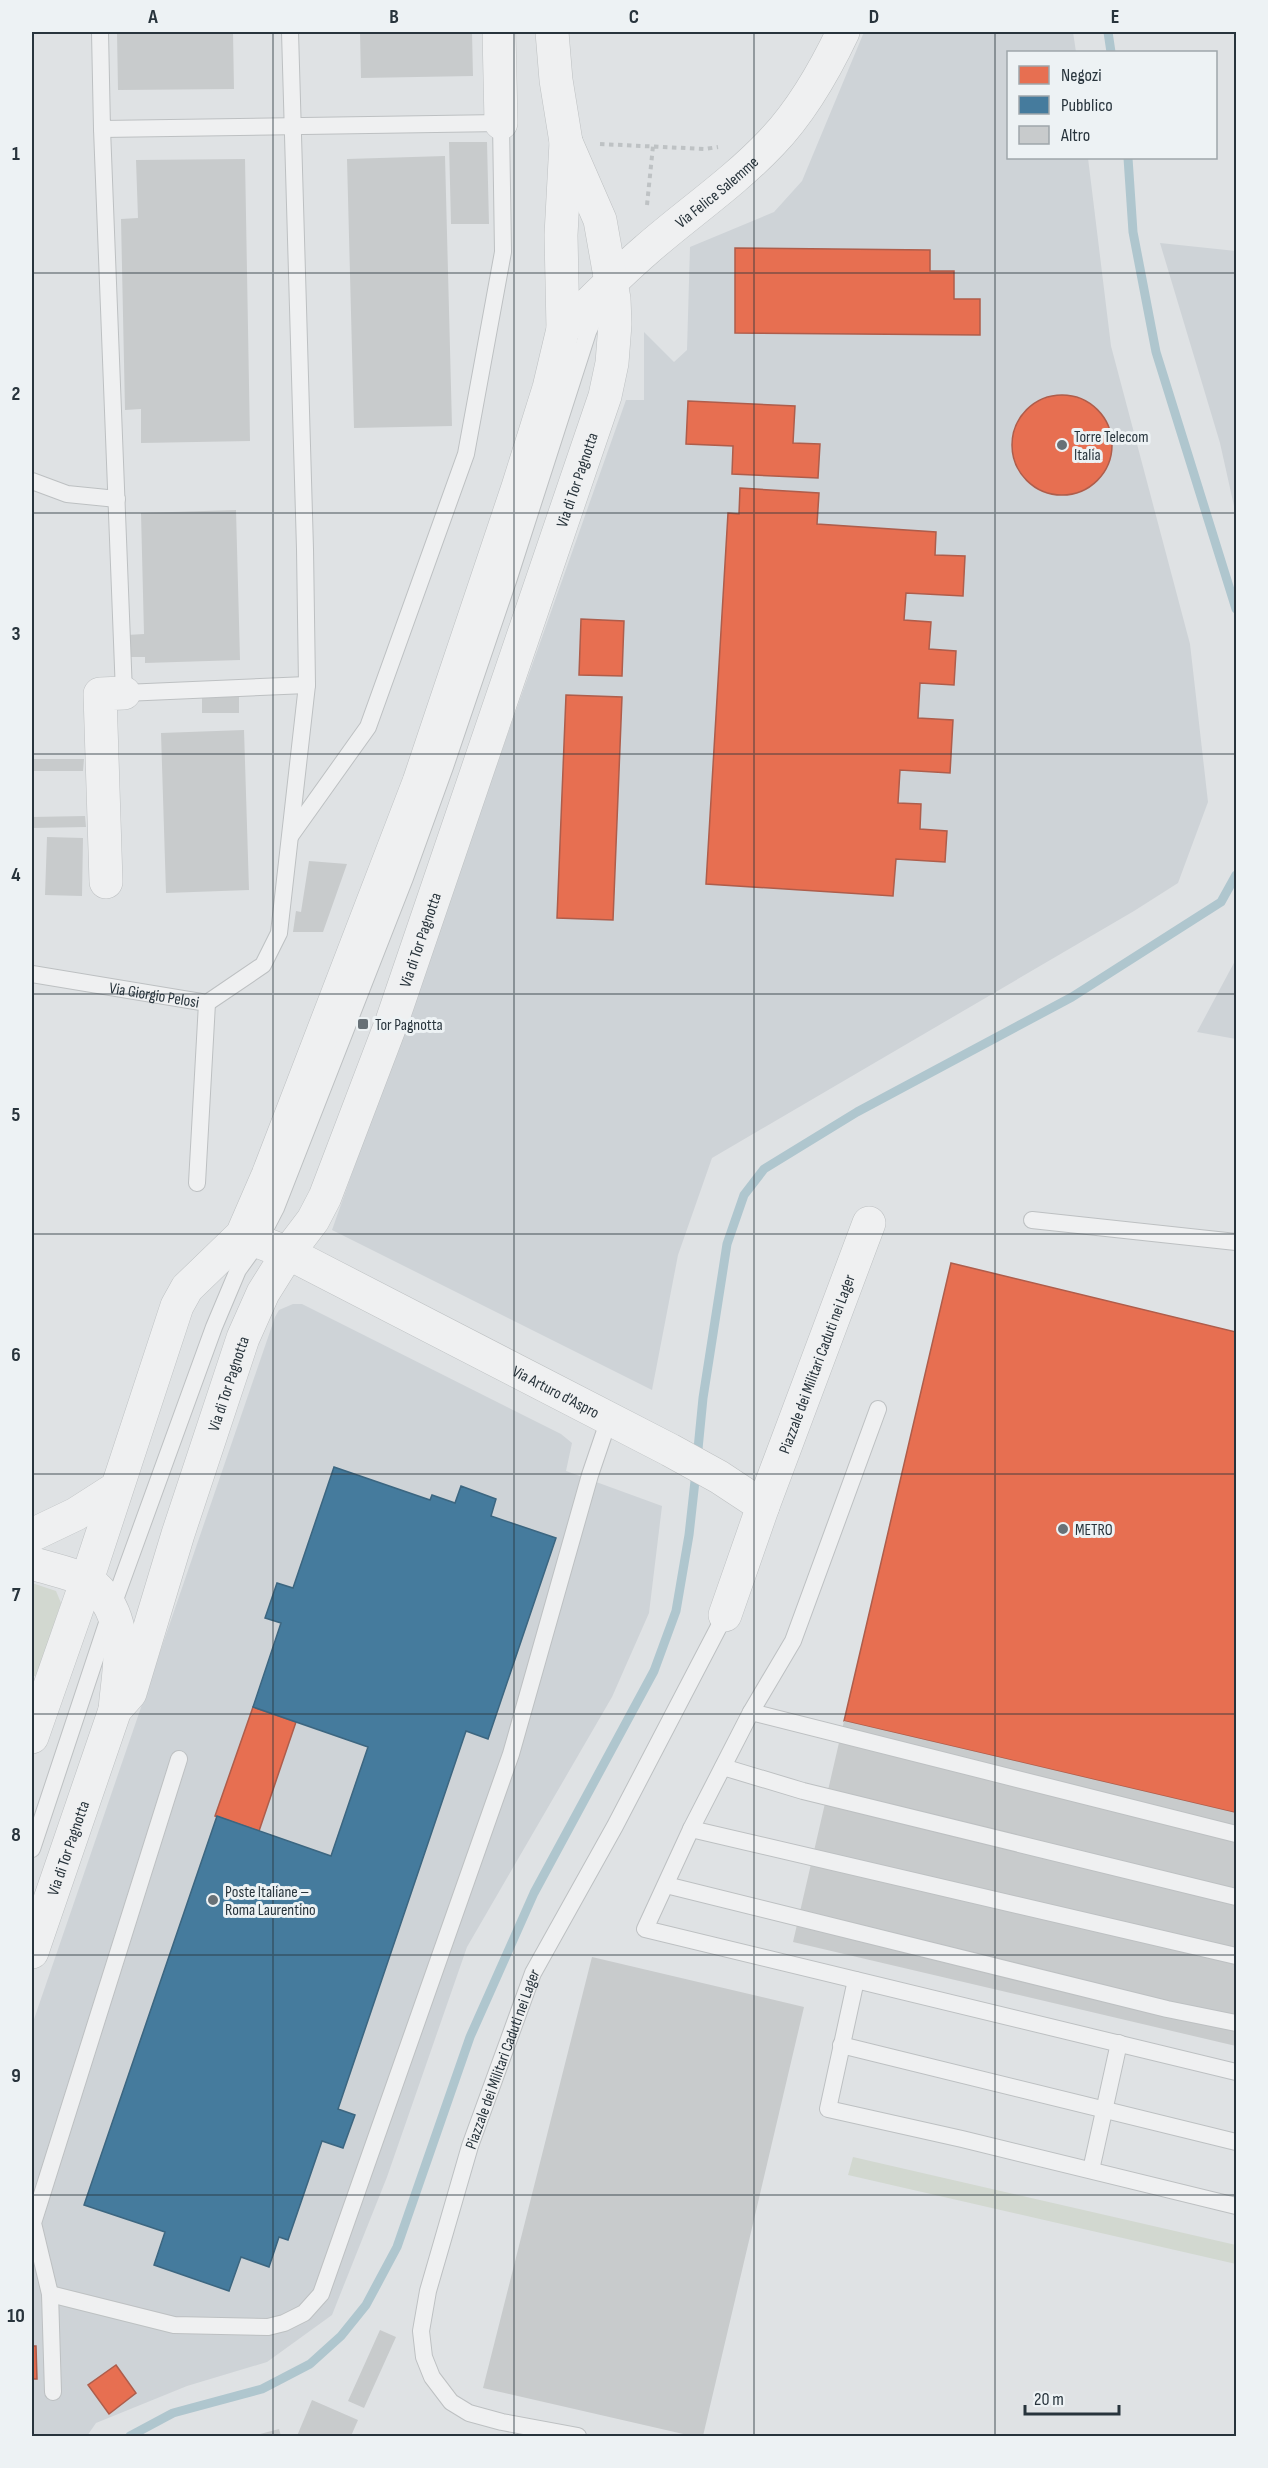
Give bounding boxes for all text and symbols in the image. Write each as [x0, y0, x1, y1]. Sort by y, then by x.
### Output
text: A [147, 5, 158, 29]
text: B [389, 5, 399, 29]
text: C [629, 5, 639, 29]
text: D [869, 5, 879, 29]
text: E [1111, 5, 1119, 29]
legend [1007, 51, 1217, 159]
text: Negozi [1061, 65, 1102, 86]
text: Pubblico [1061, 95, 1113, 116]
text: Altro [1060, 125, 1090, 146]
text: 1 [12, 142, 20, 166]
street label: Via Felice Salemme [672, 153, 763, 233]
text: 2 [12, 382, 20, 406]
place label: Torre Telecom Italia [1074, 428, 1149, 465]
street label: Via di Tor Pagnotta [553, 430, 603, 530]
marker: Torre Telecom Italia [1055, 438, 1069, 452]
text: 3 [12, 622, 21, 646]
text: 4 [11, 863, 21, 887]
street label: Via di Tor Pagnotta [396, 890, 446, 990]
street label: Via Giorgio Pelosi [108, 979, 200, 1013]
place label: Tor Pagnotta [375, 1016, 443, 1035]
marker: Tor Pagnotta [356, 1017, 370, 1031]
text: 5 [12, 1103, 21, 1127]
street label: Piazzale dei Militari Caduti nei Lager [776, 1272, 860, 1456]
street label: Via di Tor Pagnotta [205, 1334, 254, 1434]
text: 6 [11, 1343, 21, 1367]
street label: Via Arturo d'Aspro [509, 1362, 602, 1423]
place label: METRO [1075, 1521, 1113, 1540]
marker: METRO [1056, 1522, 1070, 1536]
text: 7 [12, 1583, 21, 1607]
street label: Via di Tor Pagnotta [44, 1799, 94, 1898]
text: 8 [11, 1823, 21, 1847]
place label: Poste Italiane – Roma Laurentino [225, 1883, 316, 1920]
marker: Poste Italiane – Roma Laurentino [206, 1893, 220, 1907]
street label: Piazzale dei Militari Caduti nei Lager [462, 1966, 545, 2152]
text: 9 [11, 2064, 21, 2088]
text: 10 [7, 2304, 25, 2328]
scale bar [1025, 2378, 1120, 2416]
text: 20 m [1034, 2389, 1064, 2410]

